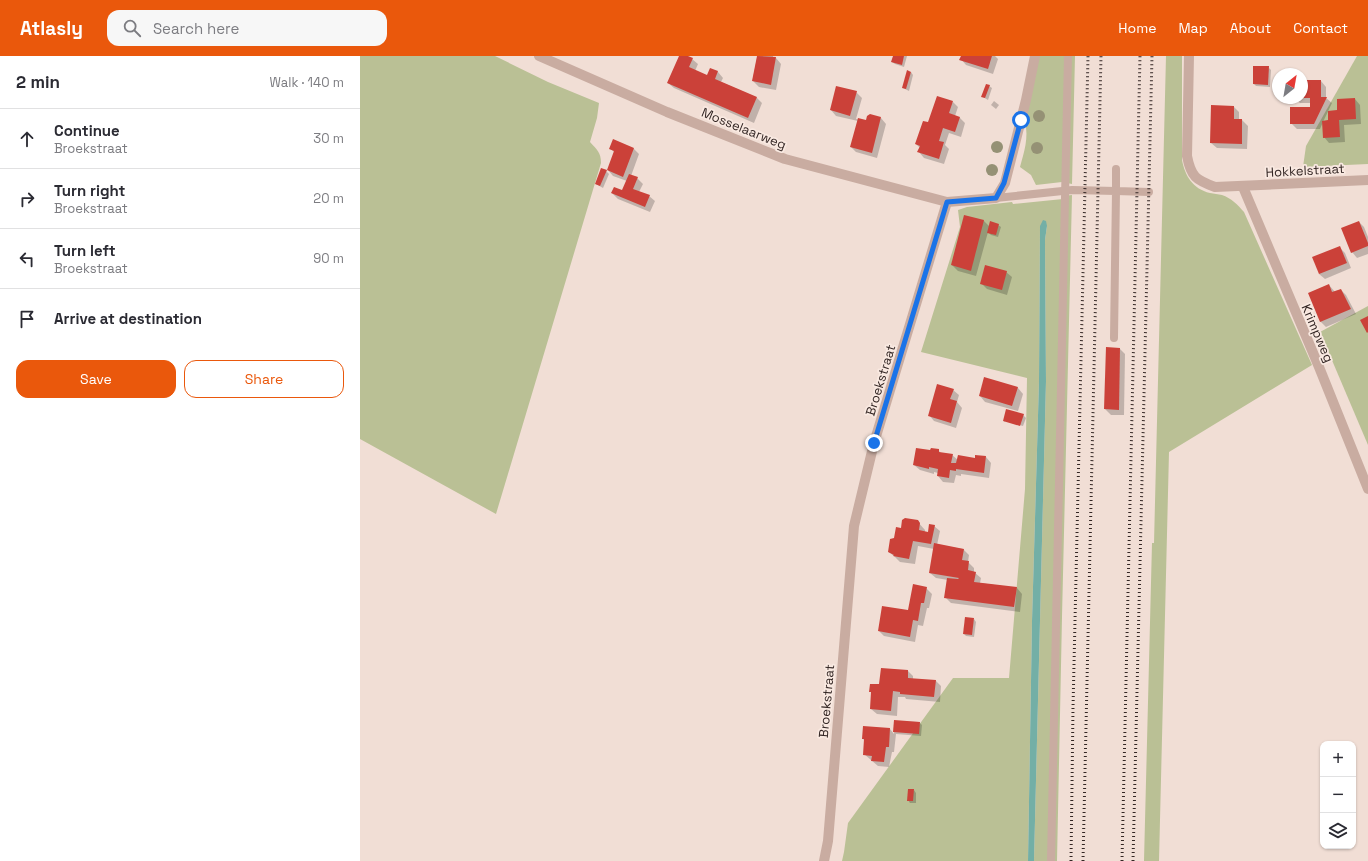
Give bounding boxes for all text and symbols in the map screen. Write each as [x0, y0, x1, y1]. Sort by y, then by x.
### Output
search box [107, 10, 387, 46]
text: Atlasly [20, 16, 83, 41]
icon: search [121, 17, 143, 39]
text: Search here [153, 19, 239, 38]
text: Home [1118, 19, 1156, 37]
text: Map [1178, 19, 1208, 37]
text: About [1230, 19, 1271, 37]
text: Contact [1293, 19, 1348, 37]
north arrow [1272, 68, 1308, 104]
text: 2 min [16, 71, 60, 93]
text: Walk · 140 m [270, 74, 344, 91]
street label: Mosselaarweg [699, 104, 789, 153]
route start [1012, 111, 1030, 129]
text: Continue [54, 121, 120, 140]
icon: ahead [16, 128, 38, 150]
text: 30 m [313, 130, 344, 147]
text: Broekstraat [54, 140, 128, 157]
street label: Hokkelstraat [1265, 160, 1345, 181]
text: Turn right [54, 181, 125, 200]
icon: right [16, 188, 38, 210]
text: 20 m [313, 190, 344, 207]
text: Broekstraat [54, 200, 128, 217]
text: Turn left [54, 241, 116, 260]
icon: left [16, 248, 38, 270]
text: 90 m [313, 250, 344, 267]
text: Broekstraat [54, 260, 128, 277]
street label: Krimpweg [1298, 301, 1337, 365]
icon: arrive [16, 308, 38, 330]
text: Arrive at destination [54, 309, 202, 328]
street label: Broekstraat [862, 342, 899, 418]
button: Save [16, 360, 176, 398]
button: Share [184, 360, 344, 398]
route end [865, 434, 883, 452]
street label: Broekstraat [815, 664, 838, 738]
map controls [1320, 741, 1356, 849]
button: + [1320, 741, 1356, 777]
button: − [1320, 777, 1356, 813]
button: layers [1320, 813, 1356, 849]

